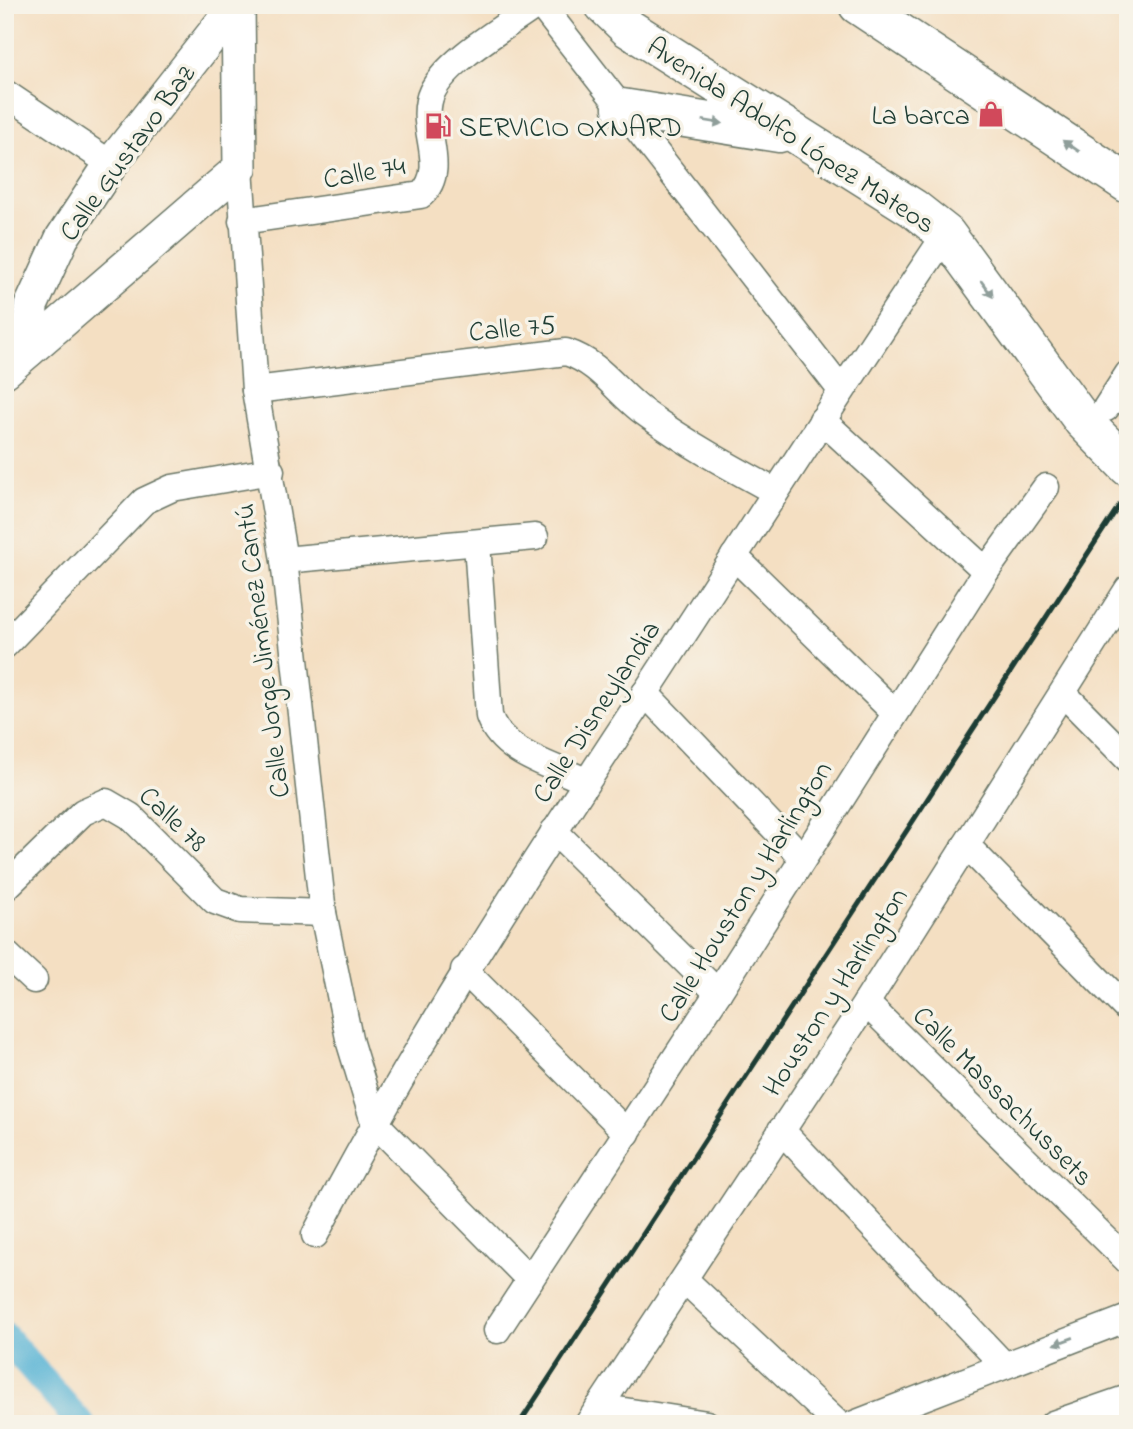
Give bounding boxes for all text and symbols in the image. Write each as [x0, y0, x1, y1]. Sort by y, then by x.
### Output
street label: Avenida Adolfo López Mateos [638, 28, 942, 246]
street label: Calle Gustavo Baz [51, 57, 207, 251]
place label: La barca [871, 97, 970, 138]
shop icon: La barca [976, 99, 1006, 129]
place label: SERVICIO OXNARD [459, 109, 682, 150]
fuel station icon: SERVICIO OXNARD [423, 111, 453, 141]
one-way arrow [703, 117, 725, 128]
one-way arrow [1062, 139, 1080, 153]
street label: Calle 74 [320, 147, 409, 202]
one-way arrow [979, 280, 993, 298]
street label: Calle 75 [467, 306, 557, 355]
street label: Calle Jorge Jiménez Cantú [226, 501, 303, 800]
street label: Calle Disneylandia [523, 613, 673, 812]
street label: Calle Houston y Harlington [650, 754, 838, 1028]
street label: Calle 78 [128, 778, 215, 863]
street label: Houston y Harlington [754, 880, 914, 1102]
street label: Calle Massachussets [902, 998, 1101, 1197]
one-way arrow [1053, 1336, 1074, 1347]

